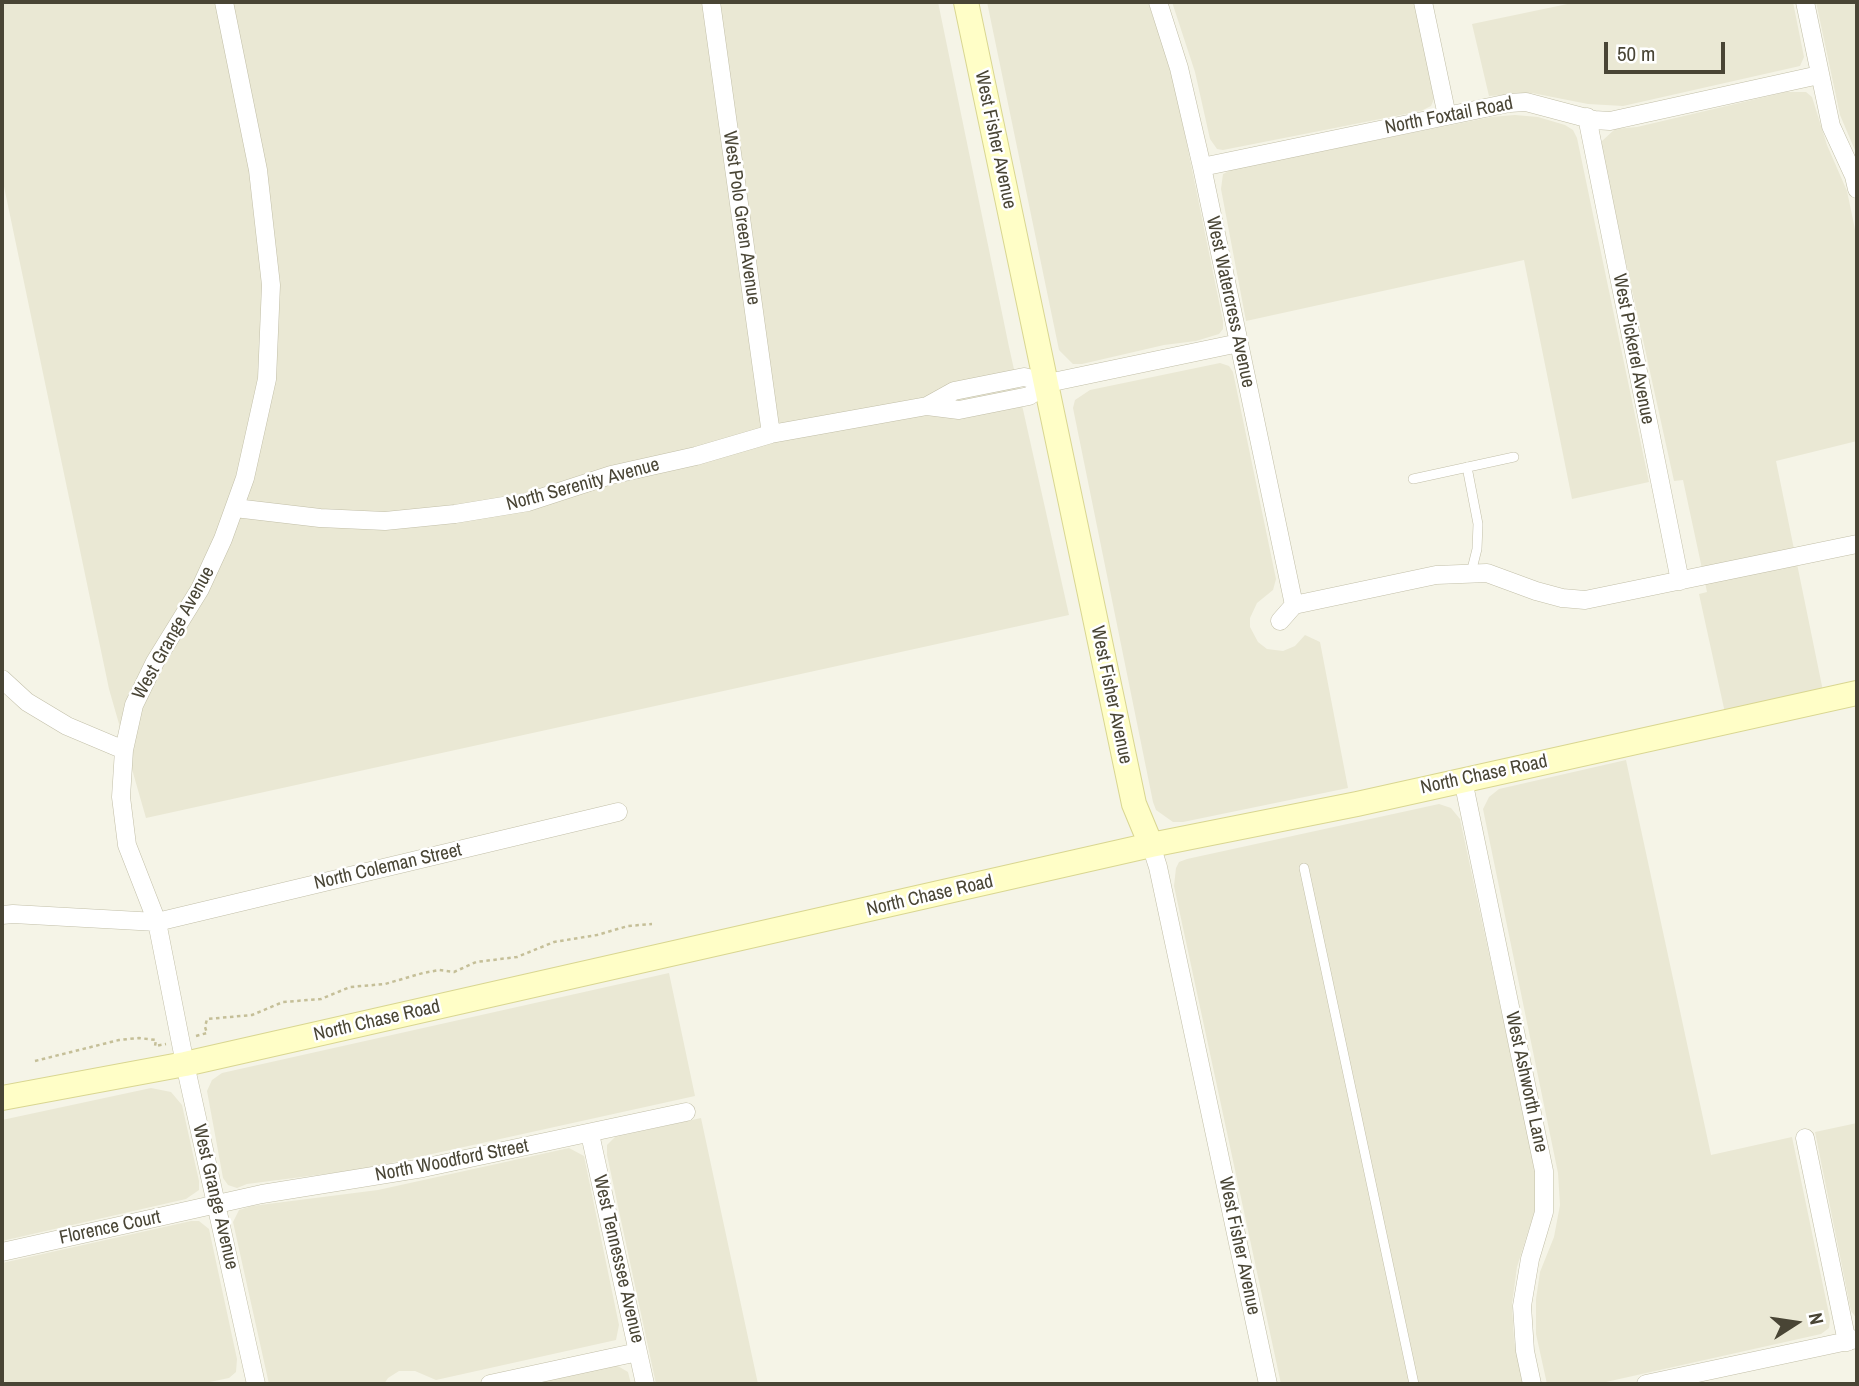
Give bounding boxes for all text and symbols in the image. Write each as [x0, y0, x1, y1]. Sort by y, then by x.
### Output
scale bar [1607, 28, 1728, 72]
text: 50 m [1617, 39, 1655, 68]
street label: West Fisher Avenue [969, 69, 1021, 211]
street label: North Foxtail Road [1383, 92, 1515, 140]
street label: West Polo Green Avenue [718, 130, 764, 306]
street label: West Watercress Avenue [1201, 214, 1259, 390]
street label: West Pickerel Avenue [1607, 272, 1659, 426]
street label: North Serenity Avenue [504, 454, 662, 516]
street label: West Grange Avenue [128, 563, 220, 703]
street label: West Fisher Avenue [1085, 624, 1137, 766]
street label: North Chase Road [1419, 750, 1549, 800]
street label: North Coleman Street [312, 839, 464, 895]
street label: North Chase Road [865, 870, 995, 922]
street label: North Chase Road [312, 995, 442, 1047]
street label: West Ashworth Lane [1500, 1009, 1552, 1155]
street label: West Grange Avenue [187, 1122, 243, 1272]
street label: North Woodford Street [373, 1135, 531, 1187]
street label: West Tennessee Avenue [588, 1173, 648, 1345]
street label: West Fisher Avenue [1213, 1175, 1265, 1317]
street label: Florence Court [57, 1206, 163, 1250]
north arrow [1761, 1288, 1831, 1358]
text: N [1803, 1310, 1830, 1327]

